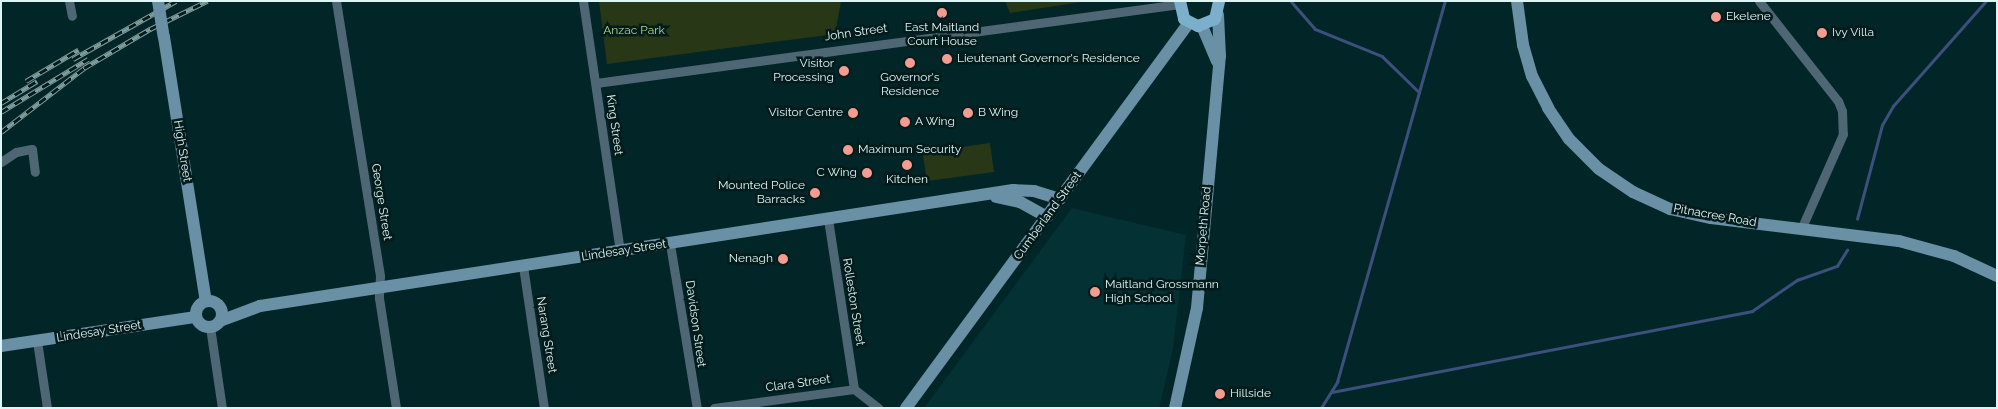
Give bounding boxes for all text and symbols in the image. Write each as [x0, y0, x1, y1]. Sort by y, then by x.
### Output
marker: East Maitland Court House [936, 7, 948, 19]
place label: Ekelene [1726, 10, 1771, 24]
marker: Ekelene [1710, 11, 1722, 23]
street label: John Street [824, 21, 888, 45]
place label: East Maitland Court House [905, 21, 979, 49]
park label: Anzac Park [603, 24, 665, 38]
place label: Ivy Villa [1832, 26, 1875, 40]
marker: Ivy Villa [1816, 27, 1828, 39]
place label: Lieutenant Governor's Residence [957, 52, 1140, 66]
marker: Lieutenant Governor's Residence [941, 53, 953, 65]
place label: Visitor Processing [773, 57, 834, 85]
marker: Governor's Residence [904, 57, 916, 69]
marker: Visitor Processing [838, 65, 850, 77]
place label: Governor's Residence [880, 71, 940, 99]
street label: King Street [603, 94, 625, 156]
place label: Visitor Centre [768, 106, 843, 120]
place label: B Wing [978, 106, 1019, 120]
marker: Visitor Centre [847, 107, 859, 119]
marker: B Wing [962, 107, 974, 119]
place label: A Wing [915, 115, 956, 129]
marker: A Wing [899, 116, 911, 128]
street label: High Street [170, 119, 194, 183]
place label: Maximum Security [858, 143, 961, 157]
marker: Maximum Security [842, 144, 854, 156]
marker: Kitchen [901, 159, 913, 171]
street label: George Street [368, 163, 394, 241]
place label: C Wing [816, 166, 857, 180]
marker: C Wing [861, 167, 873, 179]
street label: Cumberland Street [1011, 169, 1085, 263]
place label: Kitchen [886, 173, 928, 187]
place label: Mounted Police Barracks [718, 179, 805, 207]
street label: Morpeth Road [1193, 186, 1215, 266]
marker: Mounted Police Barracks [809, 187, 821, 199]
street label: Pitnacree Road [1672, 202, 1758, 230]
street label: Lindesay Street [580, 237, 668, 265]
place label: Nenagh [729, 252, 773, 266]
marker: Nenagh [777, 253, 789, 265]
street label: Rolleston Street [839, 257, 867, 347]
place label: Maitland Grossmann High School [1105, 278, 1219, 306]
street label: Davidson Street [682, 280, 708, 368]
marker: Maitland Grossmann High School [1089, 286, 1101, 298]
street label: Narang Street [533, 296, 559, 374]
street label: Lindesay Street [55, 318, 143, 346]
street label: Clara Street [765, 372, 831, 396]
place label: Hillside [1230, 387, 1271, 401]
marker: Hillside [1214, 388, 1226, 400]

